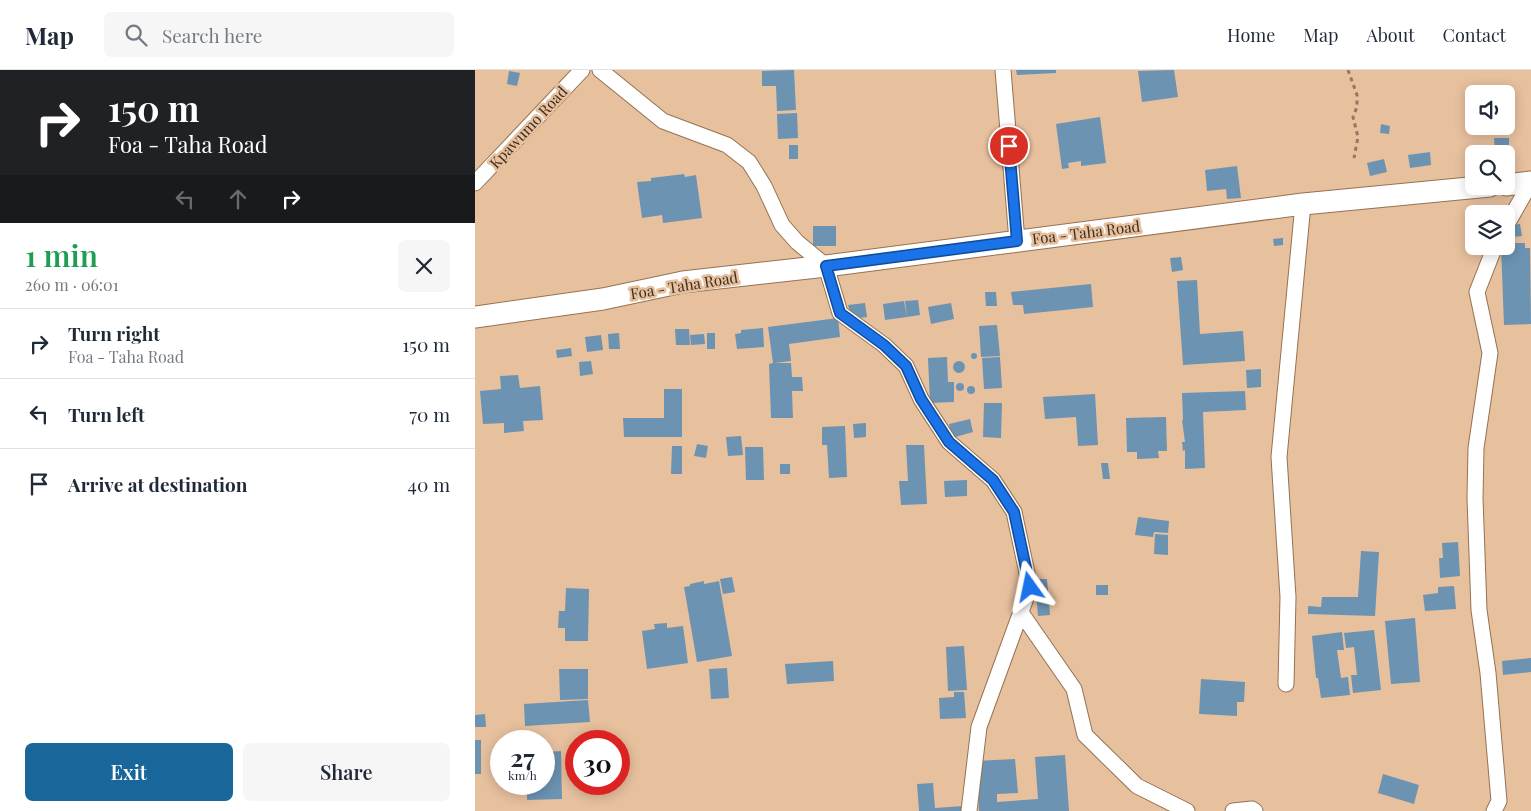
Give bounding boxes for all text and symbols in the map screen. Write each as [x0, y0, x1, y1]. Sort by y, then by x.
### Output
search box [104, 12, 454, 57]
text: Map [25, 19, 74, 51]
icon: search [122, 21, 150, 49]
text: Search here [162, 22, 262, 48]
text: Home [1227, 23, 1275, 47]
text: Map [1303, 23, 1338, 47]
text: About [1366, 23, 1415, 47]
text: Contact [1443, 23, 1506, 47]
street label: Kpawumo Road [485, 81, 572, 172]
text: 150 m [108, 84, 199, 131]
map controls [1465, 85, 1515, 255]
button: sound [1465, 85, 1515, 135]
icon: right [25, 90, 90, 155]
pin [988, 125, 1030, 167]
text: Foa - Taha Road [108, 129, 268, 159]
icon: arrive [995, 132, 1023, 160]
button: search [1465, 145, 1515, 195]
icon: left [171, 185, 199, 213]
icon: ahead [224, 185, 252, 213]
icon: right [277, 185, 305, 213]
button: layers [1465, 205, 1515, 255]
street label: Foa - Taha Road [1031, 215, 1142, 249]
text: 1 min [25, 235, 98, 275]
button: close [398, 240, 450, 292]
street label: Foa - Taha Road [629, 267, 740, 303]
text: 260 m · 06:01 [25, 274, 119, 295]
text: Turn right [68, 320, 160, 346]
icon: right [25, 330, 53, 358]
text: 150 m [402, 331, 450, 357]
text: Foa - Taha Road [68, 346, 184, 367]
icon: left [25, 400, 53, 428]
text: Turn left [68, 401, 145, 427]
text: 70 m [409, 401, 450, 427]
icon: arrive [25, 470, 53, 498]
text: Arrive at destination [68, 471, 248, 497]
text: 40 m [408, 471, 450, 497]
position arrow [1003, 560, 1055, 612]
speed limit sign: 30 [565, 730, 630, 795]
text: 27 [510, 740, 535, 773]
button: Exit [25, 743, 233, 801]
button: Share [243, 743, 450, 801]
text: km/h [508, 767, 537, 783]

